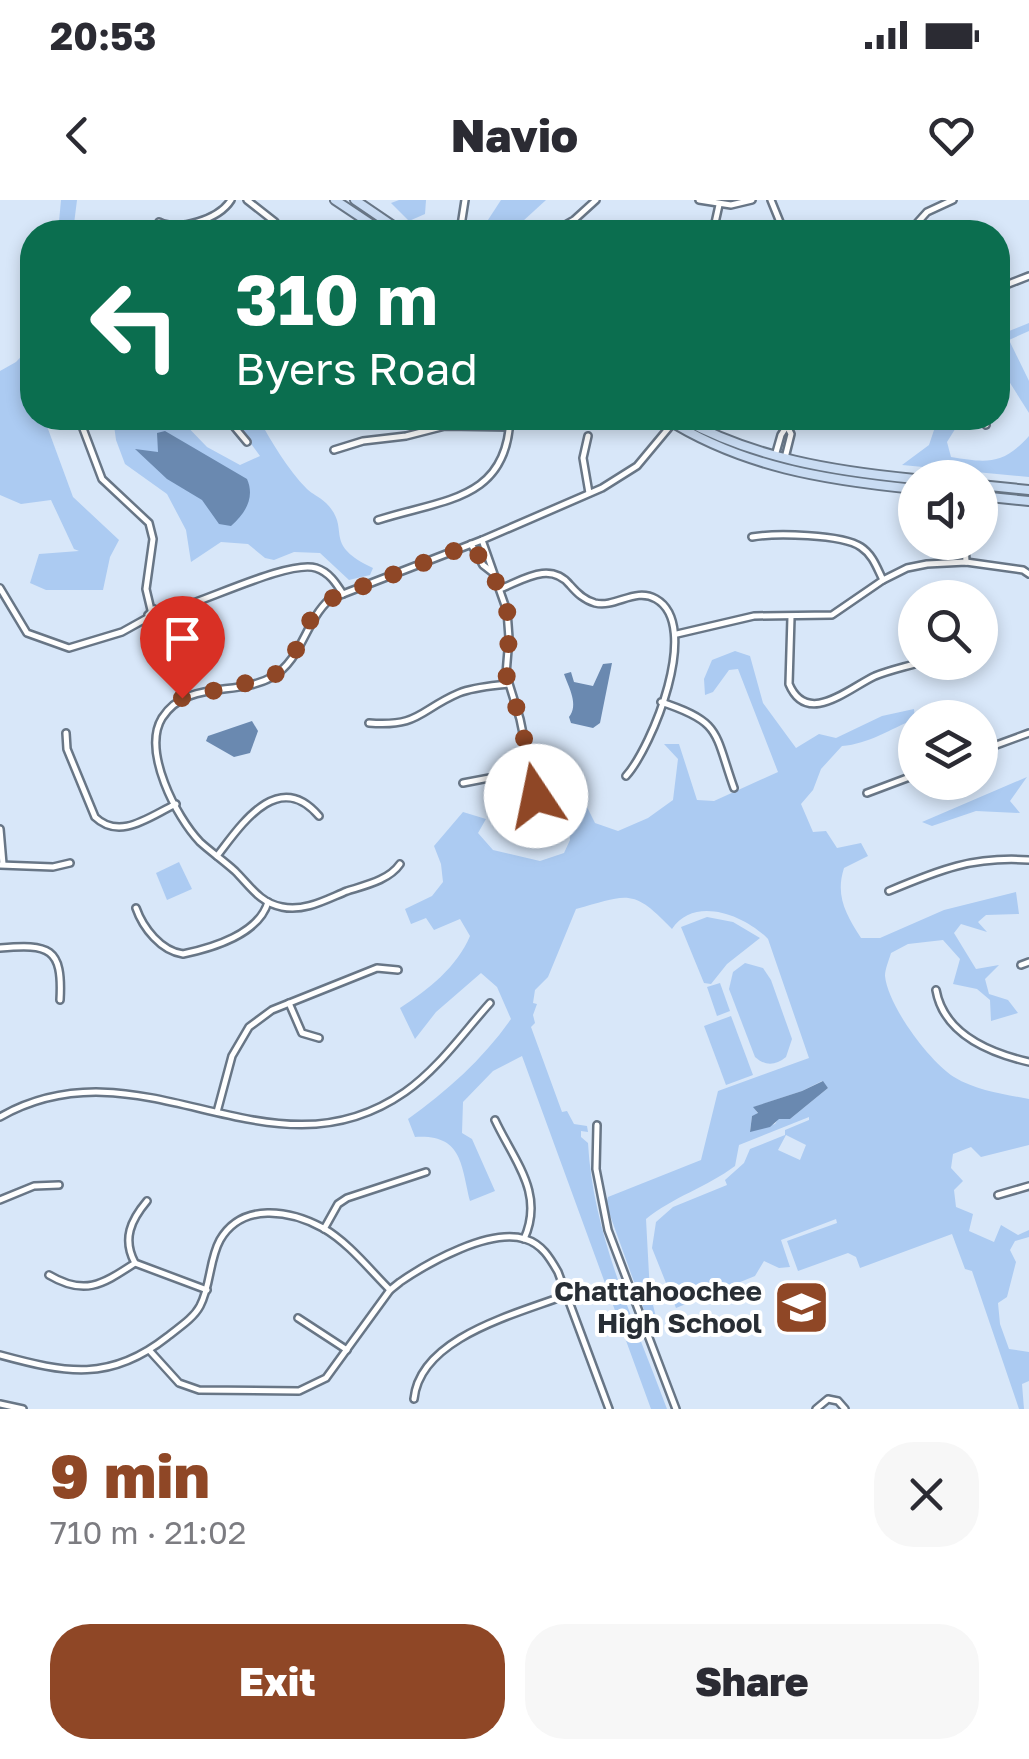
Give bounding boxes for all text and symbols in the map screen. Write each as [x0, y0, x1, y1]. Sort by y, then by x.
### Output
text: 20:53 [50, 13, 156, 58]
icon: back [50, 108, 105, 163]
text: Navio [451, 108, 578, 162]
icon: heart [924, 108, 979, 163]
text: 310 m [235, 256, 438, 340]
icon: left [70, 260, 200, 390]
text: Byers Road [235, 341, 478, 395]
map controls [898, 460, 998, 800]
button: sound [898, 460, 998, 560]
button: search [898, 580, 998, 680]
pin [140, 596, 225, 699]
icon: arrive [155, 611, 210, 666]
button: layers [898, 700, 998, 800]
position arrow [484, 744, 588, 848]
place label: Chattahoochee High School [554, 1274, 762, 1339]
school or university icon: Chattahoochee High School [771, 1277, 831, 1337]
text: 9 min [50, 1439, 210, 1511]
button: close [874, 1442, 979, 1547]
text: 710 m · 21:02 [50, 1513, 246, 1551]
button: Exit [50, 1624, 505, 1739]
button: Share [525, 1624, 979, 1739]

